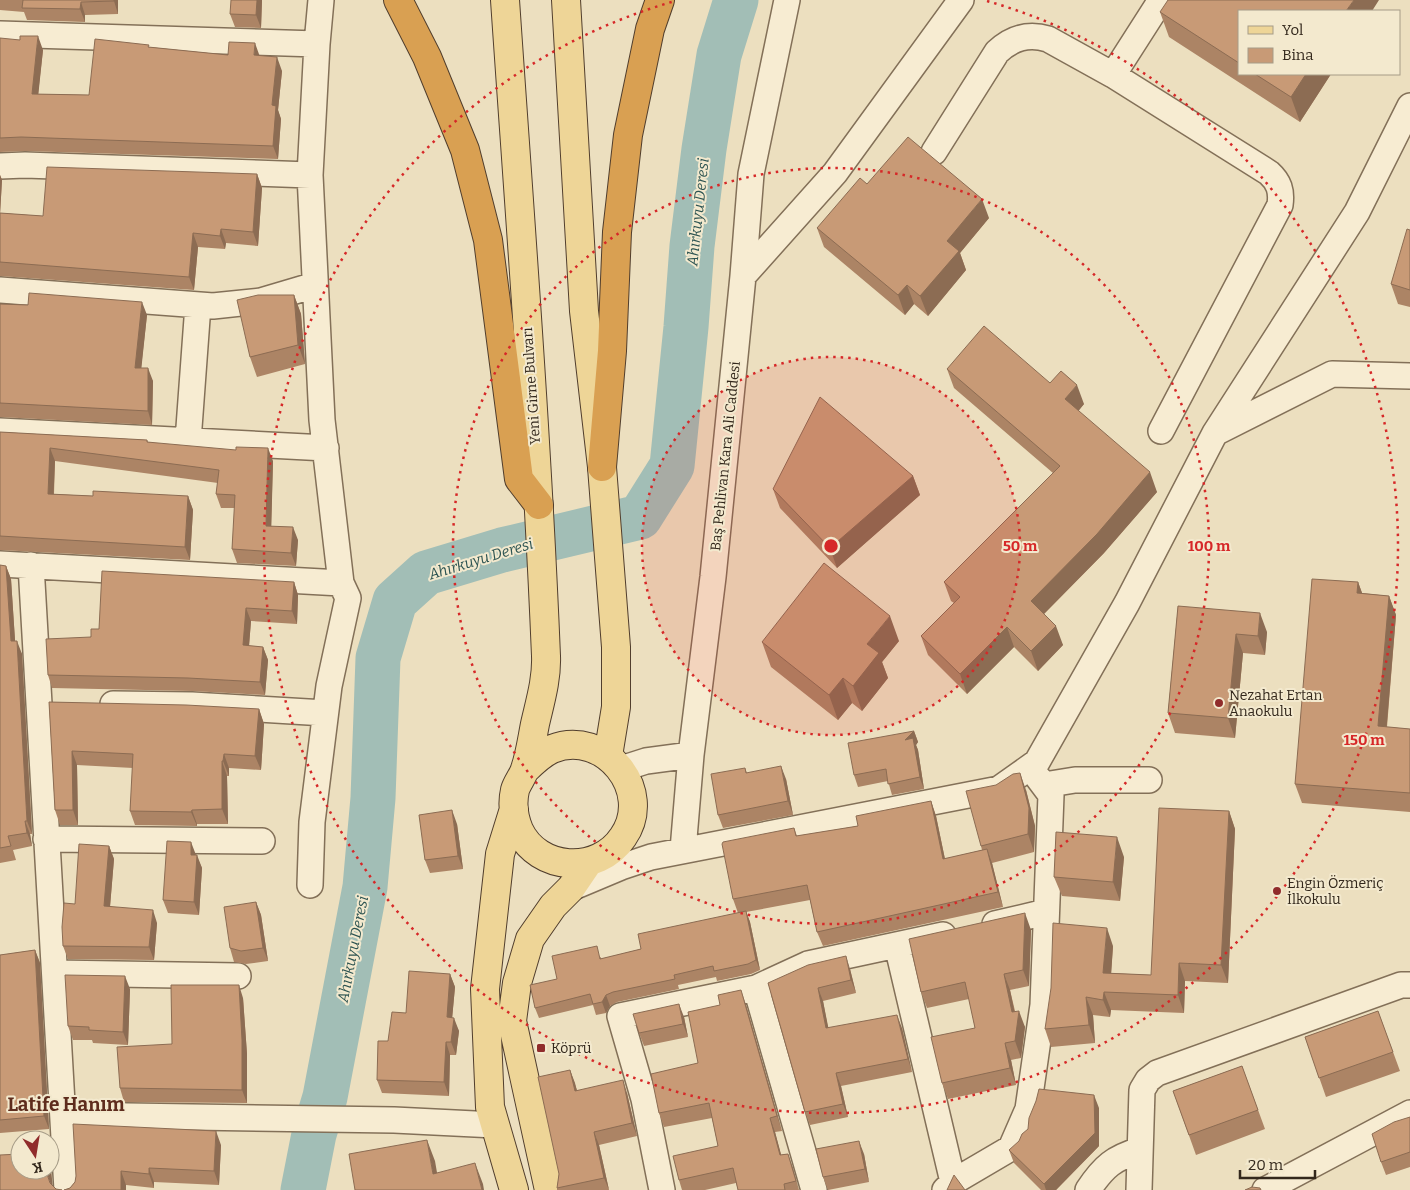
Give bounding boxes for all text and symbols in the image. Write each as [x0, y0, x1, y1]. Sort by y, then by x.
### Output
legend [1238, 10, 1400, 75]
text: Yol [1282, 21, 1303, 39]
text: Bina [1282, 46, 1314, 64]
water label: Ahırkuyu Deresi [683, 157, 713, 268]
street label: Yeni Girne Bulvarı [519, 327, 544, 445]
street label: Baş Pehlivan Kara Ali Caddesi [707, 361, 744, 552]
water label: Ahırkuyu Deresi [426, 535, 535, 584]
centre of rings [822, 537, 840, 555]
text: 50 m [1003, 537, 1038, 555]
text: 100 m [1188, 537, 1231, 555]
place label: Nezahat Ertan Anaokulu [1229, 687, 1322, 720]
marker: Nezahat Ertan Anaokulu [1213, 697, 1225, 709]
text: 150 m [1343, 731, 1385, 749]
place label: Engin Özmeriç İlkokulu [1287, 875, 1383, 908]
marker: Engin Özmeriç İlkokulu [1271, 885, 1283, 897]
water label: Ahırkuyu Deresi [334, 894, 372, 1005]
place label: Köprü [551, 1040, 592, 1057]
marker: Köprü [535, 1042, 547, 1054]
district label: Latife Hanım [7, 1093, 125, 1116]
north arrow [10, 1130, 60, 1180]
scale bar [1240, 1148, 1315, 1180]
text: 20 m [1248, 1156, 1284, 1174]
text: K [31, 1158, 44, 1177]

